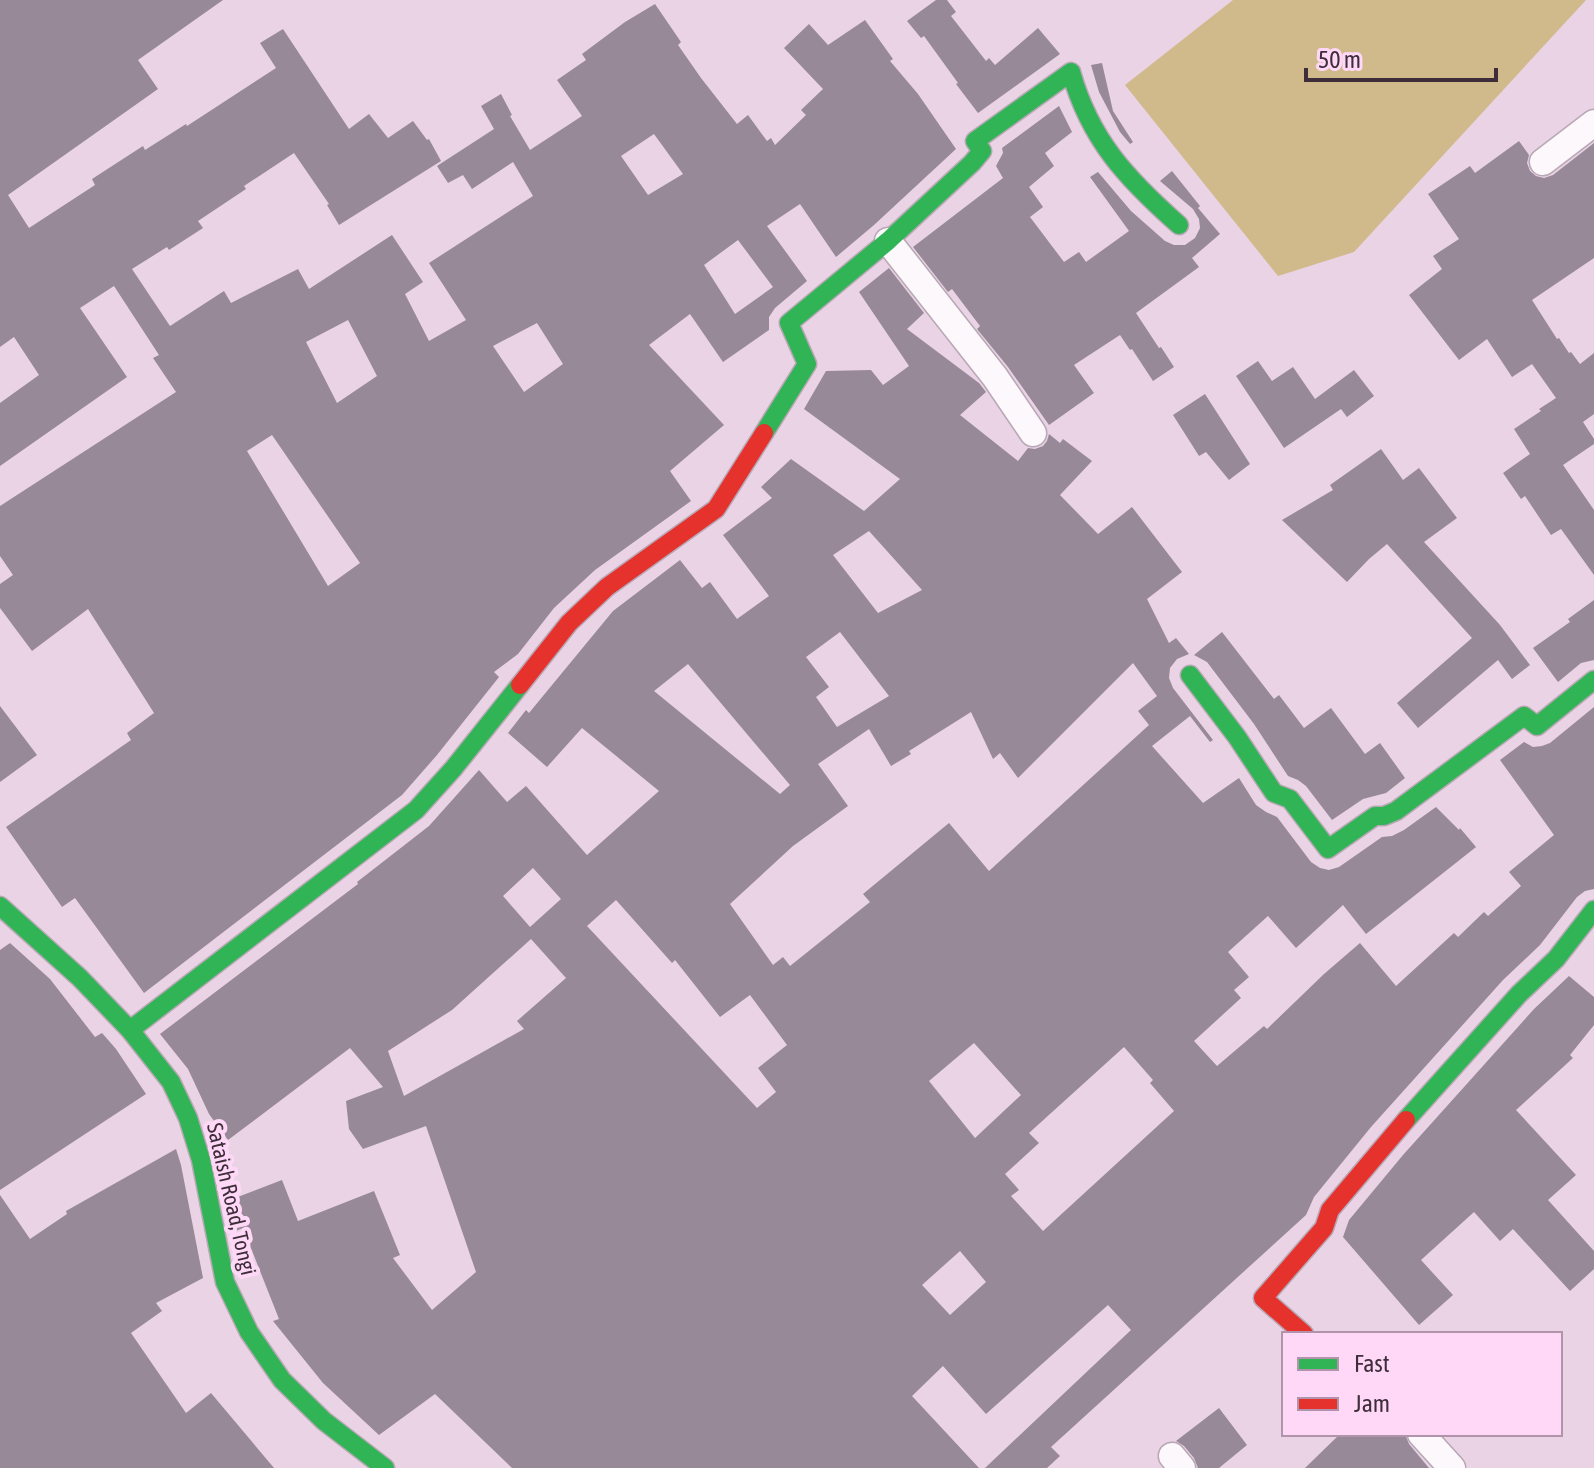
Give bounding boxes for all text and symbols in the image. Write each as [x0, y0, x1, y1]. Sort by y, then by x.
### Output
scale bar [1306, 32, 1496, 82]
text: 50 m [1318, 46, 1361, 73]
street label: Sataish Road, Tongi [202, 1120, 262, 1278]
legend [1282, 1332, 1562, 1436]
text: Fast [1354, 1350, 1390, 1377]
text: Jam [1354, 1390, 1390, 1417]

